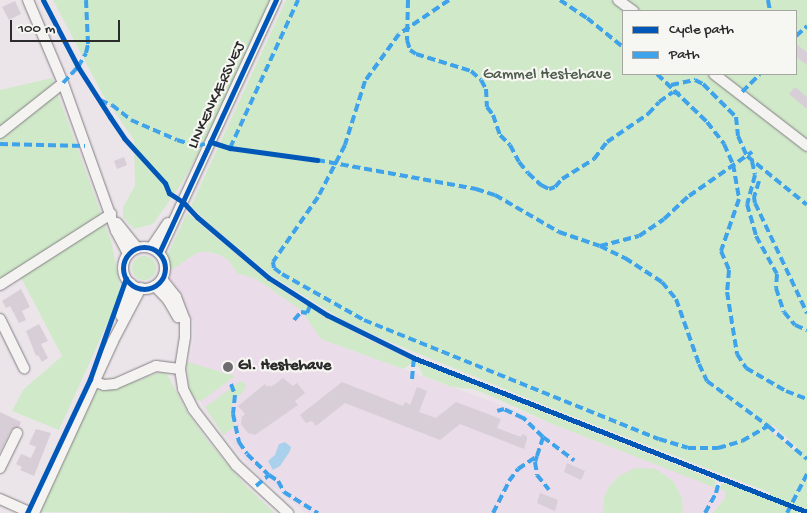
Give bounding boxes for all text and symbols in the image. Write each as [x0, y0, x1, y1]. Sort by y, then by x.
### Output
scale bar [12, 10, 122, 42]
legend [622, 10, 797, 75]
text: 100 m [18, 20, 55, 38]
text: Cycle path [669, 21, 734, 39]
street label: LINKENKÆRSVEJ [185, 39, 251, 153]
text: Path [669, 46, 700, 64]
park label: Gammel Hestehave [483, 66, 611, 86]
place label: Gl. Hestehave [238, 357, 331, 377]
marker: Gl. Hestehave [222, 361, 234, 373]

